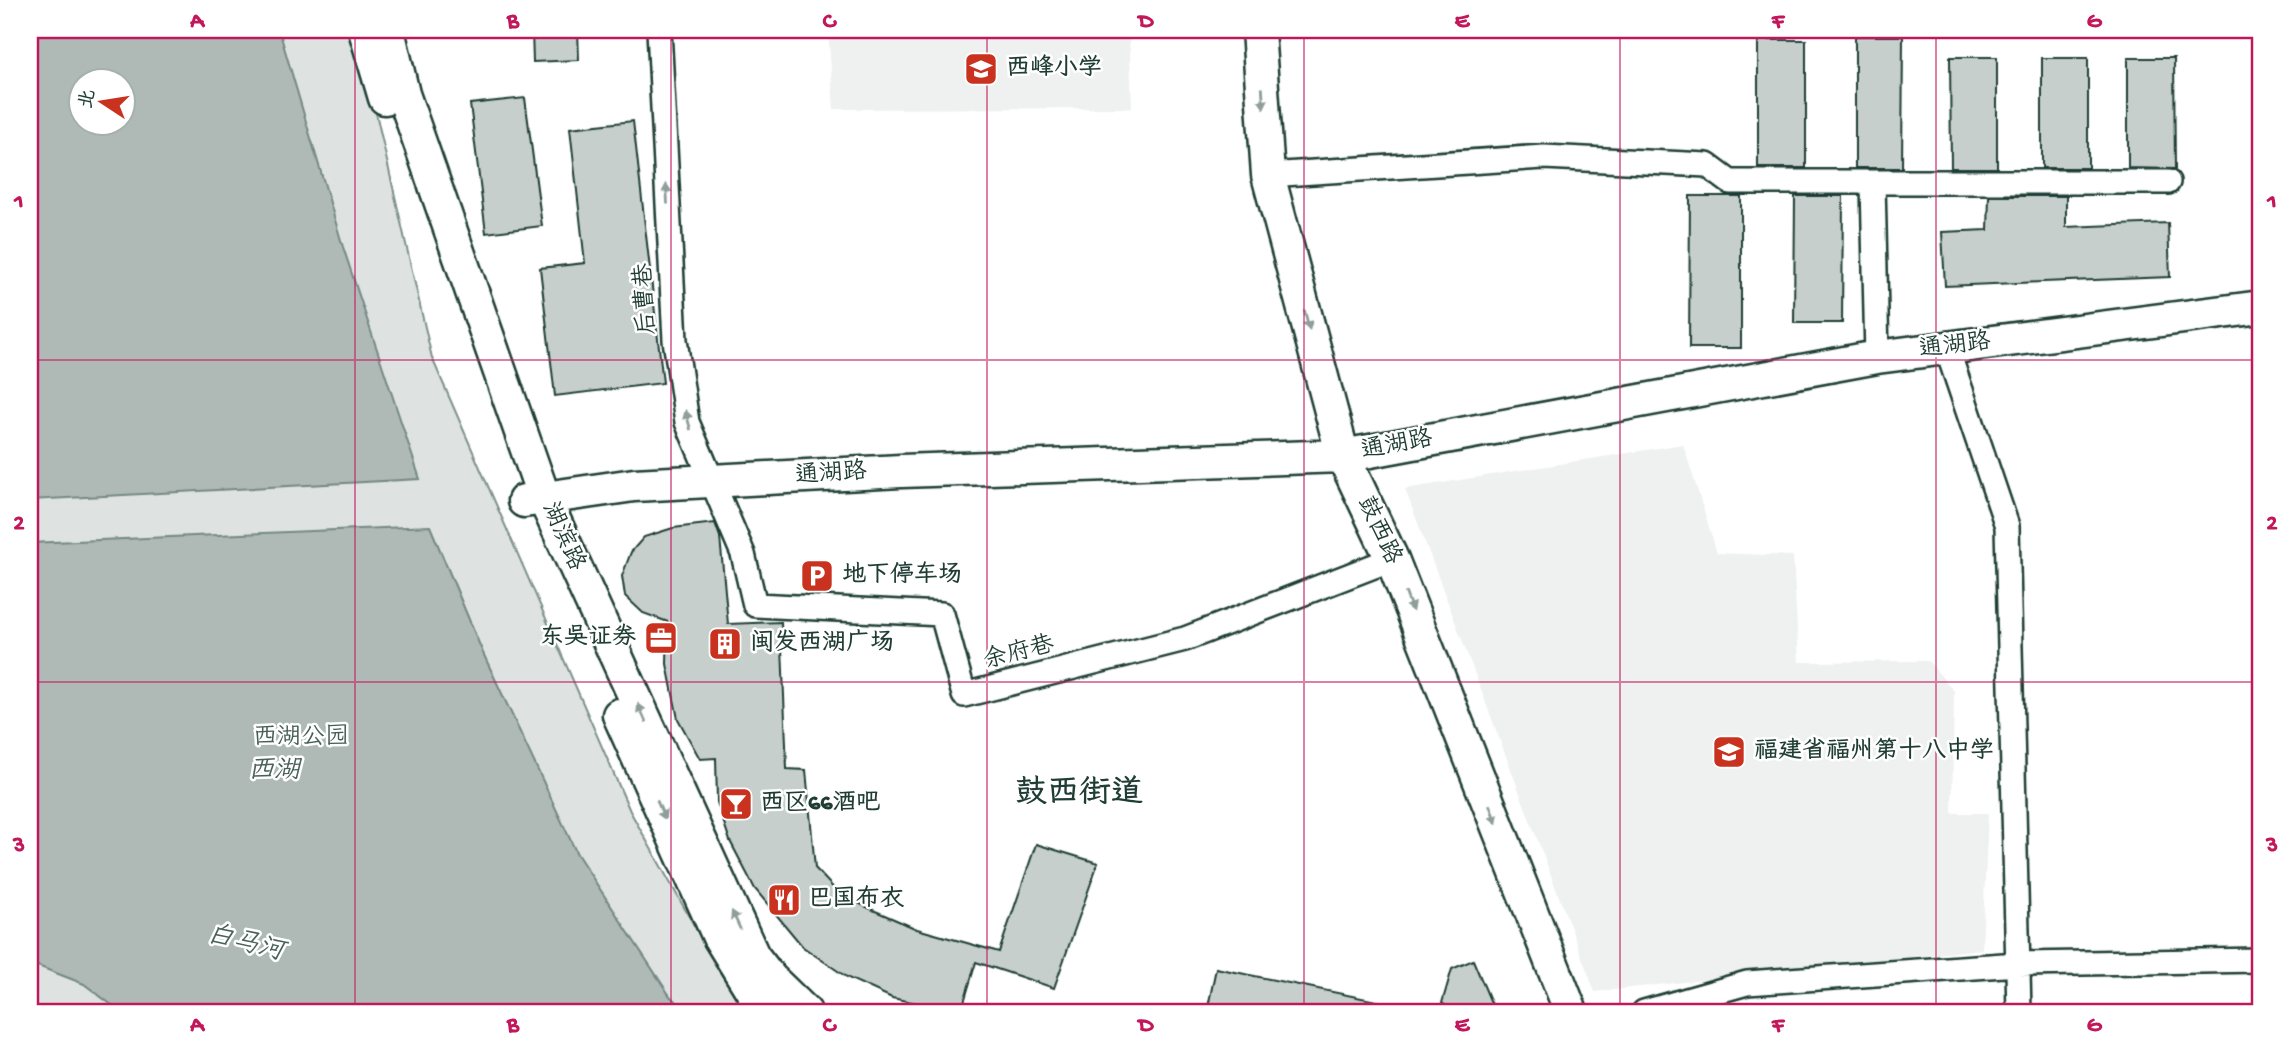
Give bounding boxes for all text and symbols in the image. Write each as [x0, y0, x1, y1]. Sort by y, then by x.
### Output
text: A [189, 9, 205, 36]
text: B [506, 9, 520, 36]
text: C [823, 9, 838, 36]
text: D [1137, 9, 1155, 36]
text: E [1455, 9, 1471, 36]
text: F [1771, 9, 1786, 36]
text: G [2087, 9, 2103, 36]
school or university icon: 西峰小学 [962, 50, 1000, 88]
place label: 西峰小学 [1006, 54, 1102, 84]
north arrow [66, 66, 136, 136]
one-way arrow [1257, 87, 1268, 109]
text: 北 [76, 88, 102, 111]
one-way arrow [662, 183, 673, 205]
text: 1 [13, 189, 24, 216]
text: 1 [2266, 189, 2277, 216]
street label: 后曹巷 [630, 262, 663, 336]
one-way arrow [1302, 310, 1312, 331]
street label: 通湖路 [1917, 326, 1992, 366]
one-way arrow [682, 409, 693, 431]
street label: 通湖路 [1359, 423, 1435, 467]
street label: 通湖路 [794, 456, 868, 492]
street label: 鼓西路 [1350, 491, 1408, 570]
street label: 湖滨路 [534, 497, 592, 576]
text: 2 [13, 511, 25, 538]
text: 2 [2266, 511, 2278, 538]
parking icon: 地下停车场 [798, 557, 836, 595]
place label: 地下停车场 [842, 561, 962, 591]
one-way arrow [1404, 592, 1415, 613]
office icon: 东吴证券 [642, 619, 680, 657]
place label: 东吴证券 [540, 623, 636, 653]
building icon: 闽发西湖广场 [706, 625, 744, 663]
place label: 闽发西湖广场 [750, 628, 894, 659]
street label: 余府巷 [980, 630, 1057, 677]
one-way arrow [636, 702, 647, 723]
park label: 西湖公园 [253, 724, 349, 753]
school or university icon: 福建省福州第十八中学 [1710, 733, 1748, 771]
place label: 福建省福州第十八中学 [1754, 737, 1994, 767]
water label: 西湖 [248, 757, 303, 788]
district label: 鼓西街道 [1015, 775, 1143, 814]
bar icon: 西区66酒吧 [717, 785, 755, 823]
place label: 西区66酒吧 [760, 790, 880, 819]
one-way arrow [655, 800, 667, 820]
one-way arrow [1487, 803, 1498, 824]
text: 3 [12, 833, 25, 860]
text: 3 [2265, 833, 2278, 860]
restaurant icon: 巴国布衣 [765, 881, 803, 919]
place label: 巴国布衣 [808, 885, 904, 915]
one-way arrow [730, 909, 741, 930]
water label: 白马河 [203, 919, 291, 970]
text: A [189, 1013, 205, 1040]
text: B [506, 1013, 520, 1040]
text: C [823, 1013, 838, 1040]
text: D [1137, 1013, 1155, 1040]
text: E [1455, 1013, 1471, 1040]
text: F [1771, 1013, 1786, 1040]
text: G [2087, 1013, 2103, 1040]

